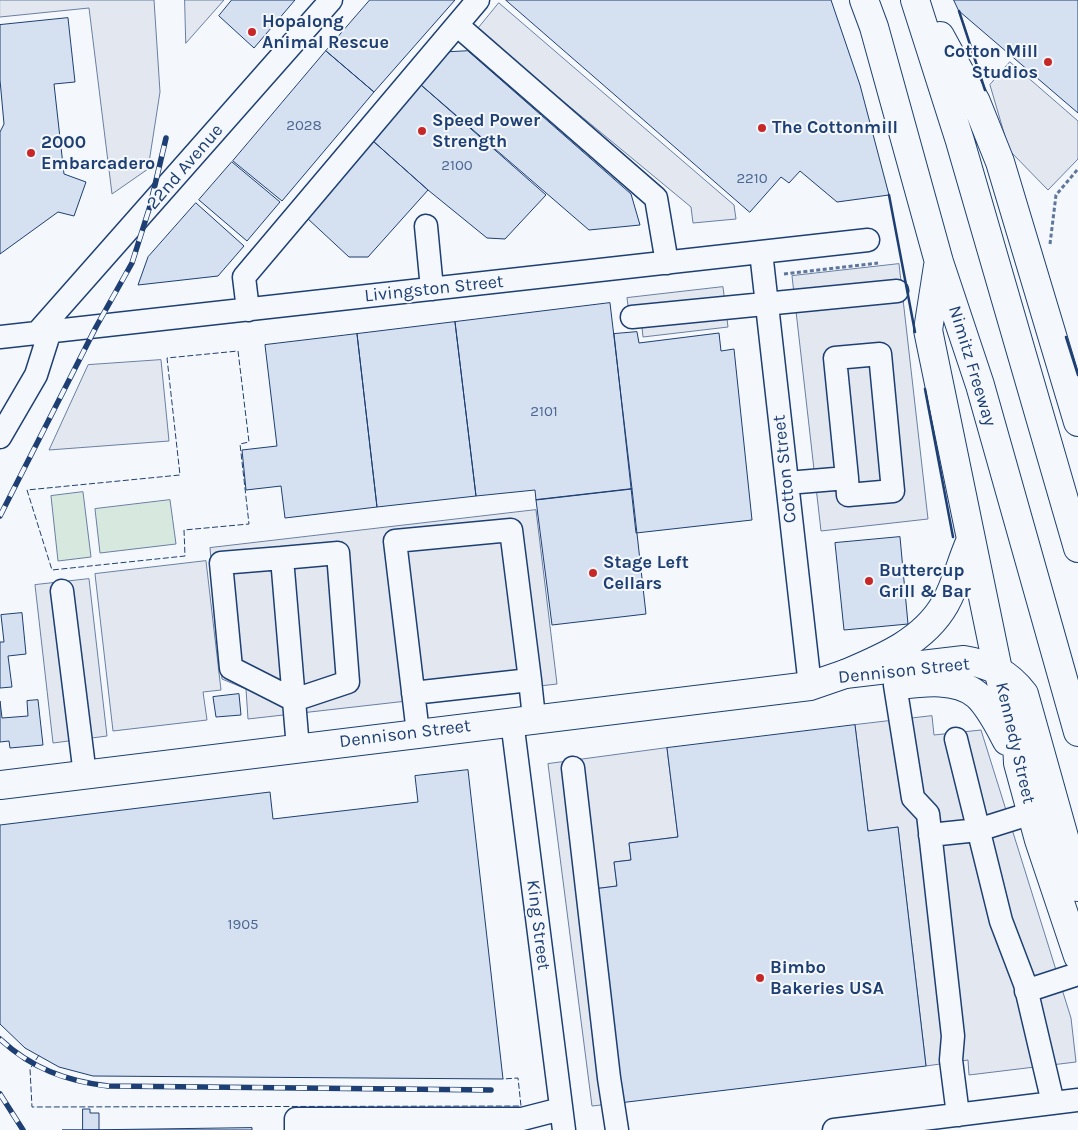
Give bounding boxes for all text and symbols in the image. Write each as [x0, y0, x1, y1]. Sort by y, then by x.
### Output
place label: Hopalong Animal Rescue [262, 11, 389, 54]
marker: Hopalong Animal Rescue [246, 26, 258, 38]
place label: Cotton Mill Studios [944, 41, 1038, 84]
marker: Cotton Mill Studios [1042, 56, 1054, 68]
place label: Speed Power Strength [432, 110, 540, 152]
house number: 2028 [286, 117, 322, 135]
place label: The Cottonmill [772, 117, 898, 139]
street label: 22nd Avenue [142, 120, 228, 214]
marker: The Cottonmill [756, 122, 768, 134]
marker: Speed Power Strength [416, 125, 428, 137]
place label: 2000 Embarcadero [41, 132, 155, 174]
marker: 2000 Embarcadero [25, 147, 37, 159]
house number: 2100 [441, 157, 473, 175]
house number: 2210 [736, 170, 768, 188]
street label: Livingston Street [363, 271, 505, 307]
street label: Nimitz Freeway [943, 303, 1001, 429]
house number: 2101 [530, 403, 558, 421]
street label: Cotton Street [769, 414, 801, 524]
place label: Stage Left Cellars [603, 552, 689, 594]
place label: Buttercup Grill & Bar [879, 560, 971, 602]
marker: Stage Left Cellars [587, 567, 599, 579]
marker: Buttercup Grill & Bar [863, 575, 875, 587]
street label: Dennison Street [837, 653, 971, 689]
street label: Kennedy Street [991, 680, 1039, 806]
street label: Dennison Street [338, 715, 472, 753]
street label: King Street [522, 879, 554, 971]
house number: 1905 [227, 916, 259, 934]
place label: Bimbo Bakeries USA [770, 957, 884, 1000]
marker: Bimbo Bakeries USA [754, 972, 766, 984]

